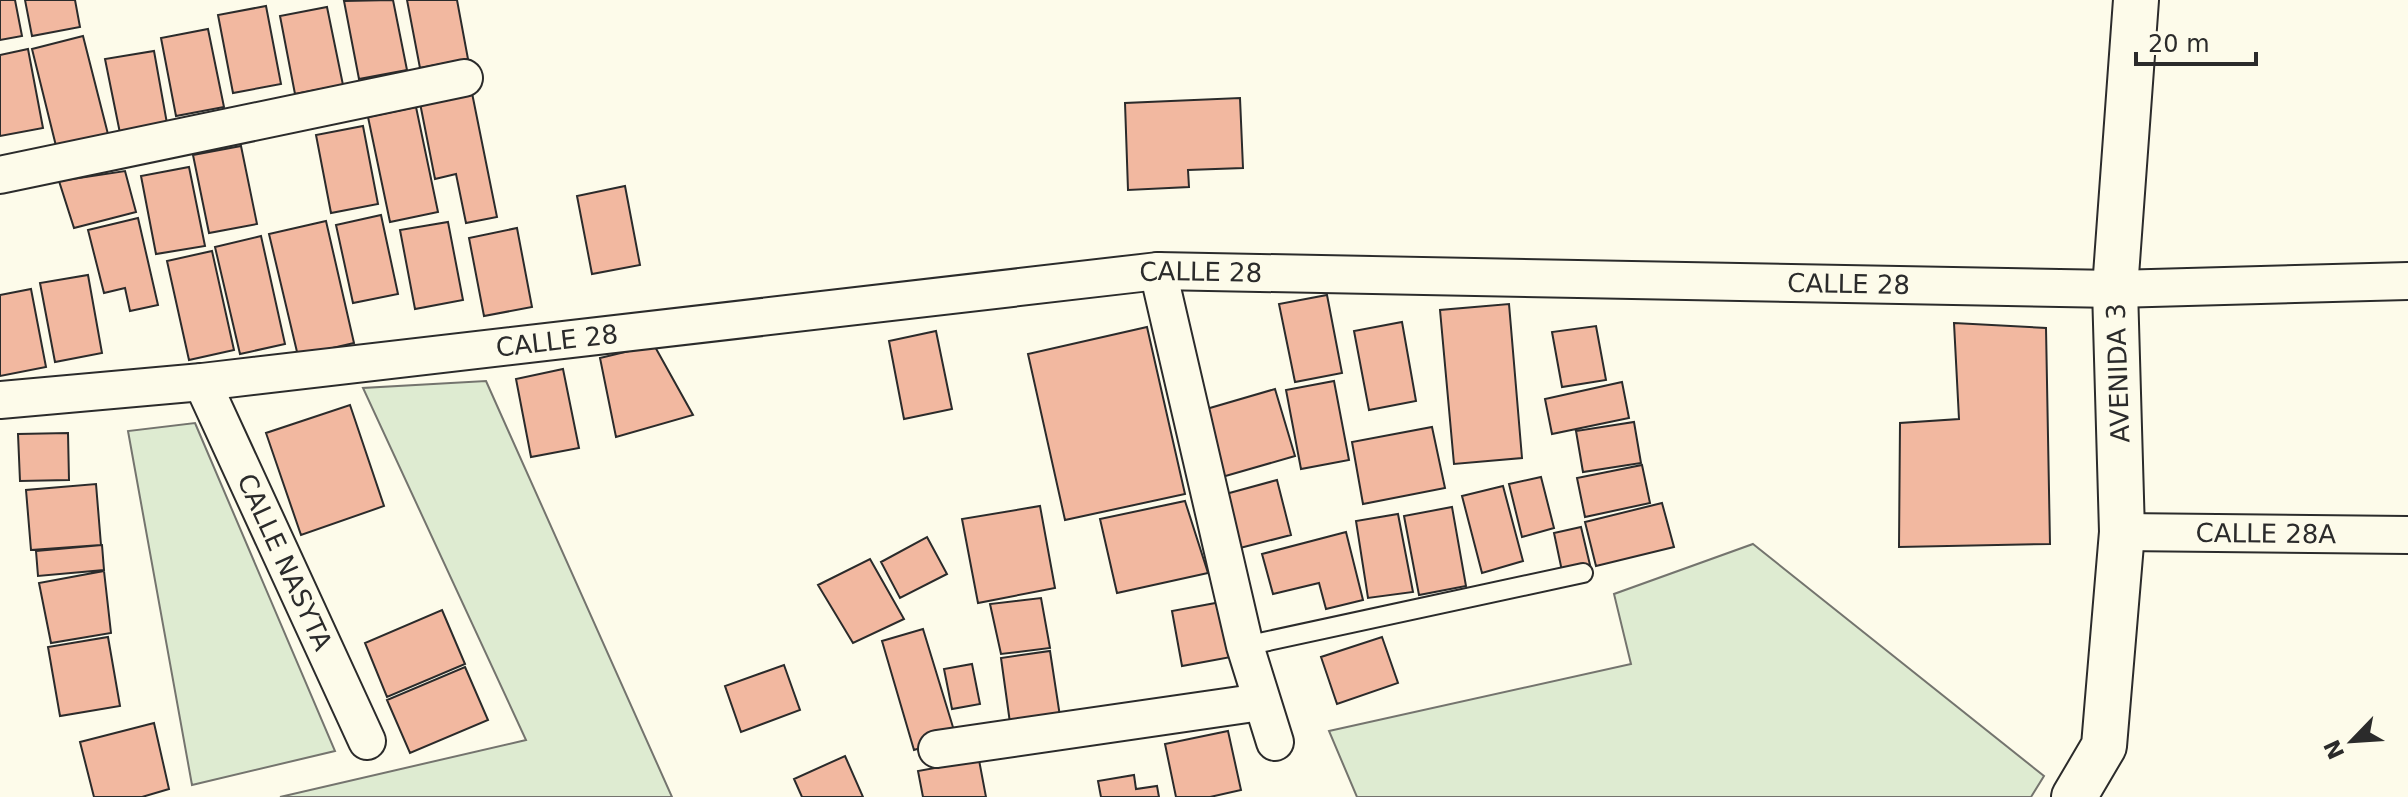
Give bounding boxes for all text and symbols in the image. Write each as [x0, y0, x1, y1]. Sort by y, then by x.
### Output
scale bar [2136, 16, 2256, 66]
text: 20 m [2148, 30, 2210, 58]
street label: CALLE 28 [1138, 256, 1262, 288]
street label: CALLE 28 [1787, 268, 1910, 300]
street label: AVENIDA 3 [2101, 303, 2135, 443]
street label: CALLE 28 [494, 319, 620, 363]
street label: CALLE NASYTA [231, 469, 338, 655]
street label: CALLE 28A [2196, 518, 2337, 549]
north arrow [2312, 701, 2392, 781]
text: N [2319, 736, 2350, 763]

